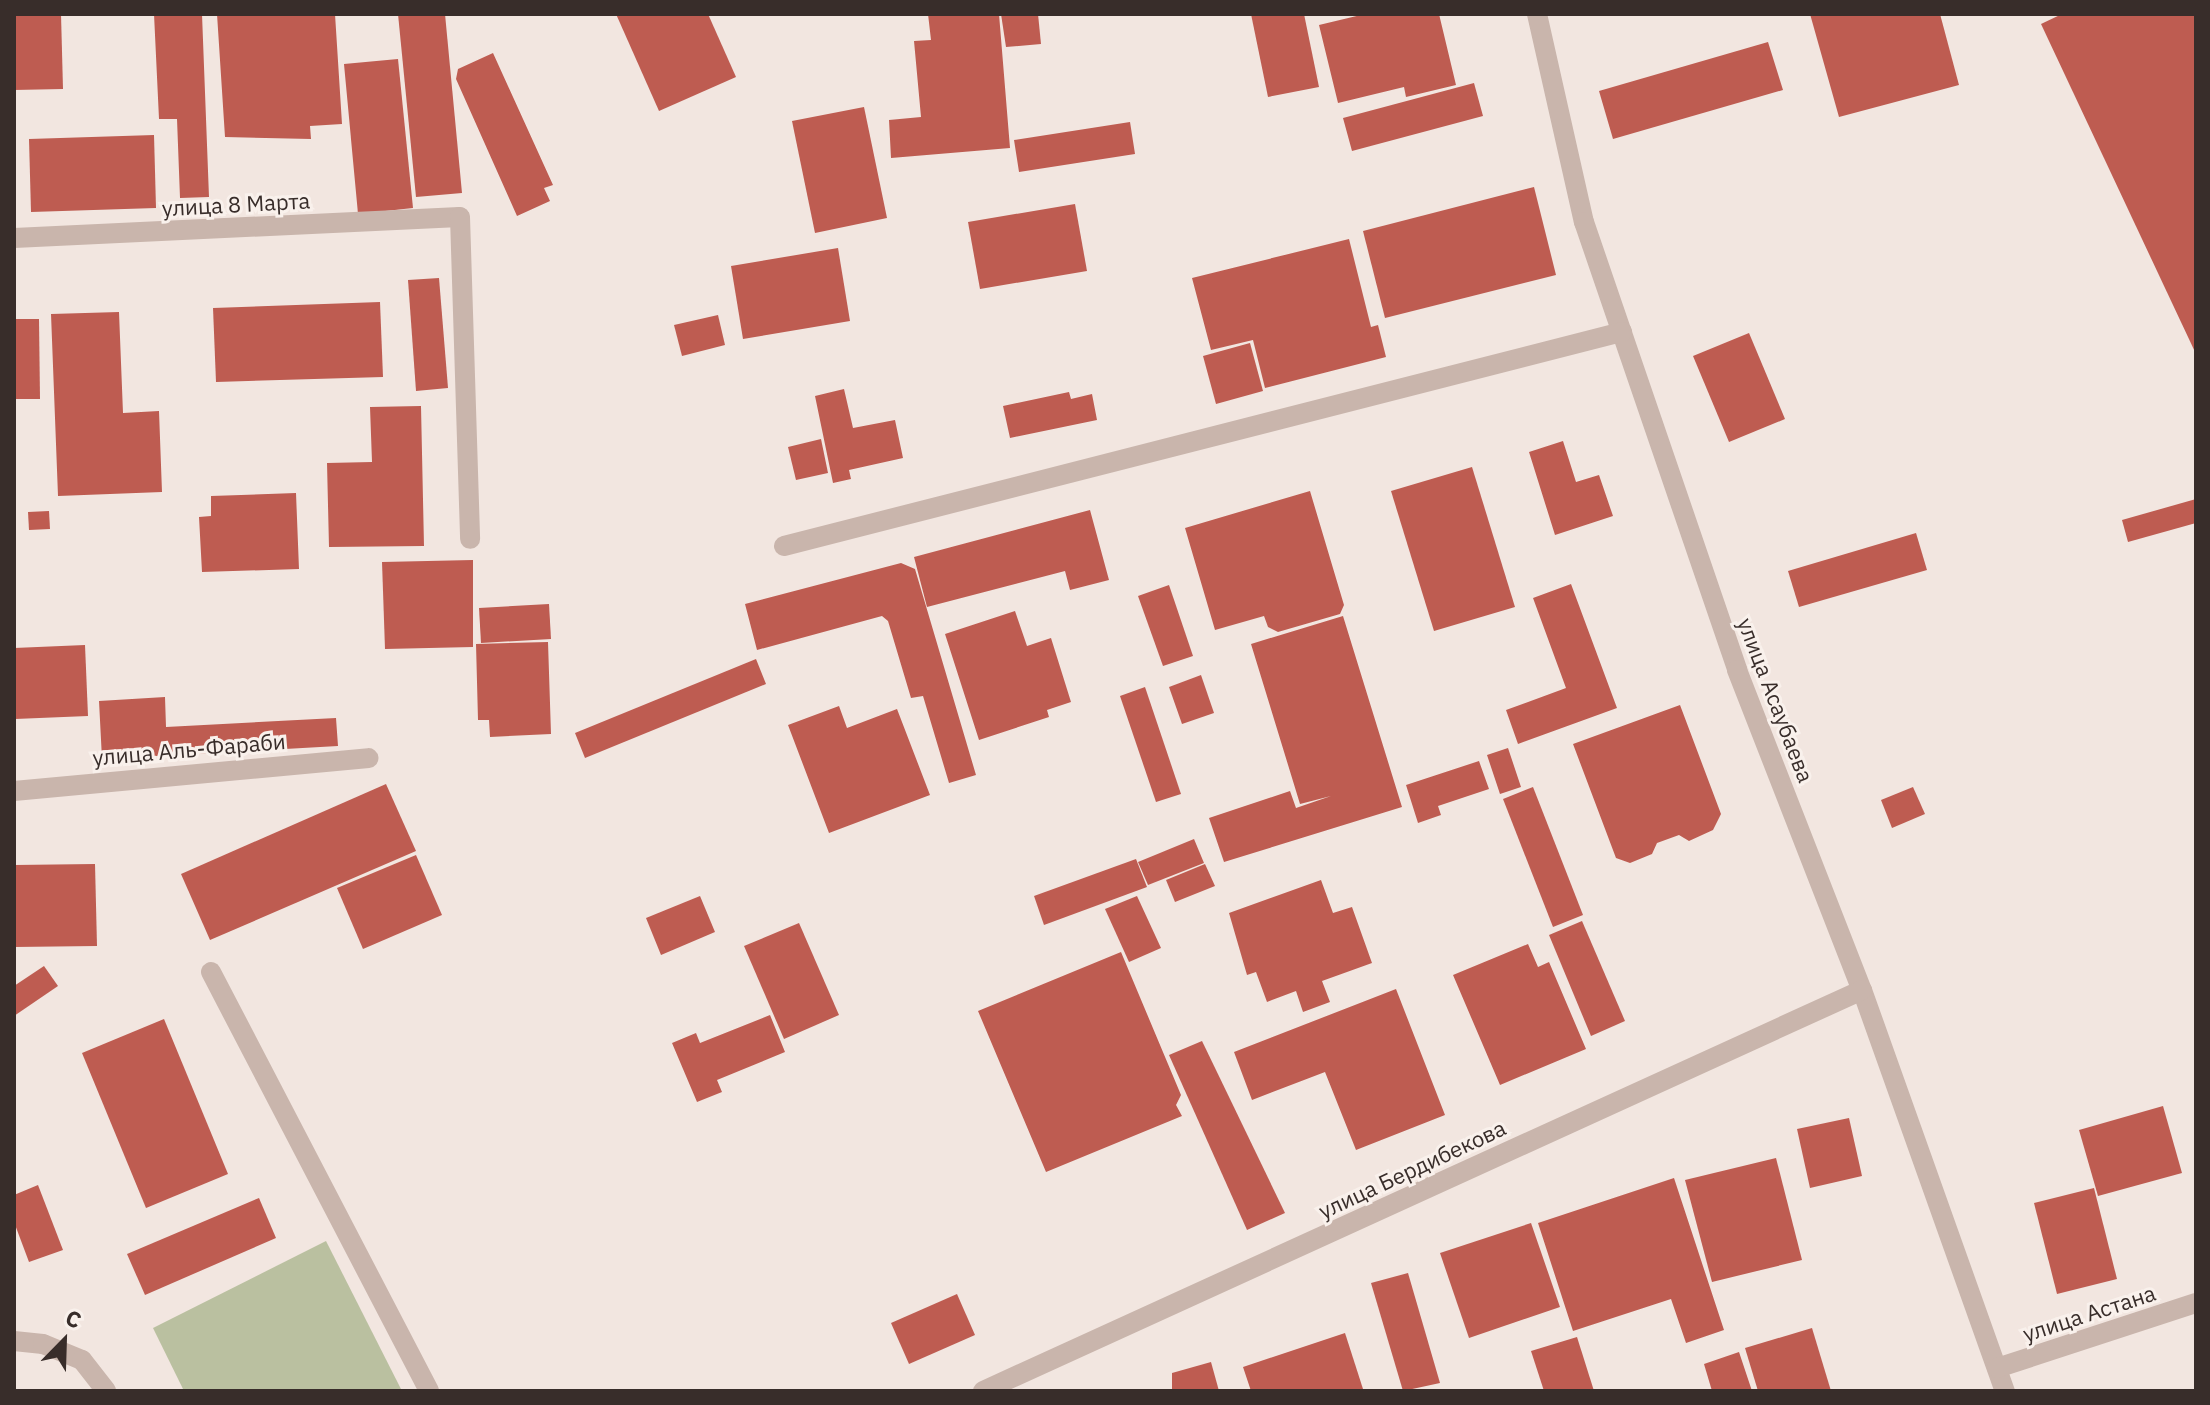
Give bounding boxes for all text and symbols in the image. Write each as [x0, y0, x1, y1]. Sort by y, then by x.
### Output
street label: улица 8 Марта [161, 187, 311, 221]
street label: улица Асаубаева [1732, 614, 1820, 786]
street label: улица Аль-Фараби [91, 727, 287, 771]
street label: улица Бердибекова [1314, 1114, 1510, 1224]
street label: улица Астана [2019, 1279, 2159, 1347]
north arrow [24, 1301, 104, 1381]
text: С [61, 1302, 86, 1335]

